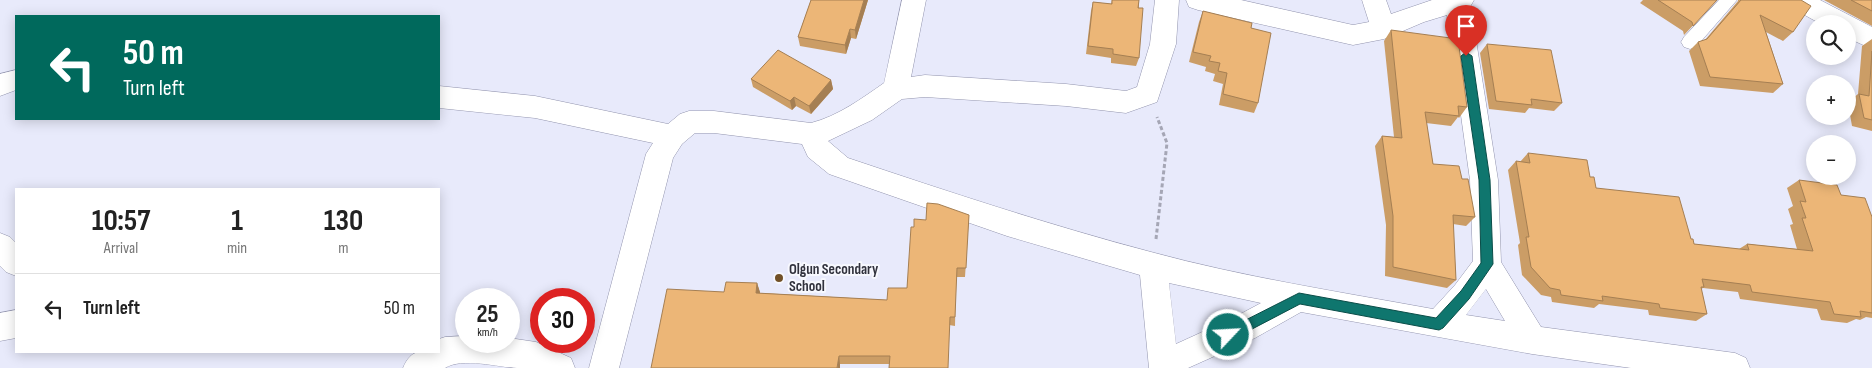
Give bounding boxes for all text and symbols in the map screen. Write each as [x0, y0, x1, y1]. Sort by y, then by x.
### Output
pin [1445, 5, 1487, 56]
icon: arrive [1452, 12, 1480, 40]
map controls [1806, 15, 1856, 185]
button: search [1806, 15, 1856, 65]
text: 50 m [123, 32, 184, 75]
icon: left [40, 35, 105, 100]
text: Turn left [123, 75, 185, 102]
button: + [1806, 75, 1856, 125]
button: − [1806, 135, 1856, 185]
text: 10:57 [92, 203, 150, 239]
text: 1 [231, 203, 243, 239]
text: 130 [324, 203, 363, 239]
text: Arrival [104, 239, 138, 258]
text: min [227, 239, 247, 258]
text: m [338, 239, 349, 258]
place label: Olgun Secondary School [789, 260, 879, 296]
marker: Olgun Secondary School [773, 272, 785, 284]
speed limit sign: 30 [530, 288, 595, 353]
icon: left [40, 295, 68, 323]
text: Turn left [83, 297, 140, 320]
text: 50 m [384, 297, 415, 320]
text: 25 [477, 299, 498, 330]
position arrow [1201, 308, 1253, 360]
text: km/h [477, 325, 498, 340]

